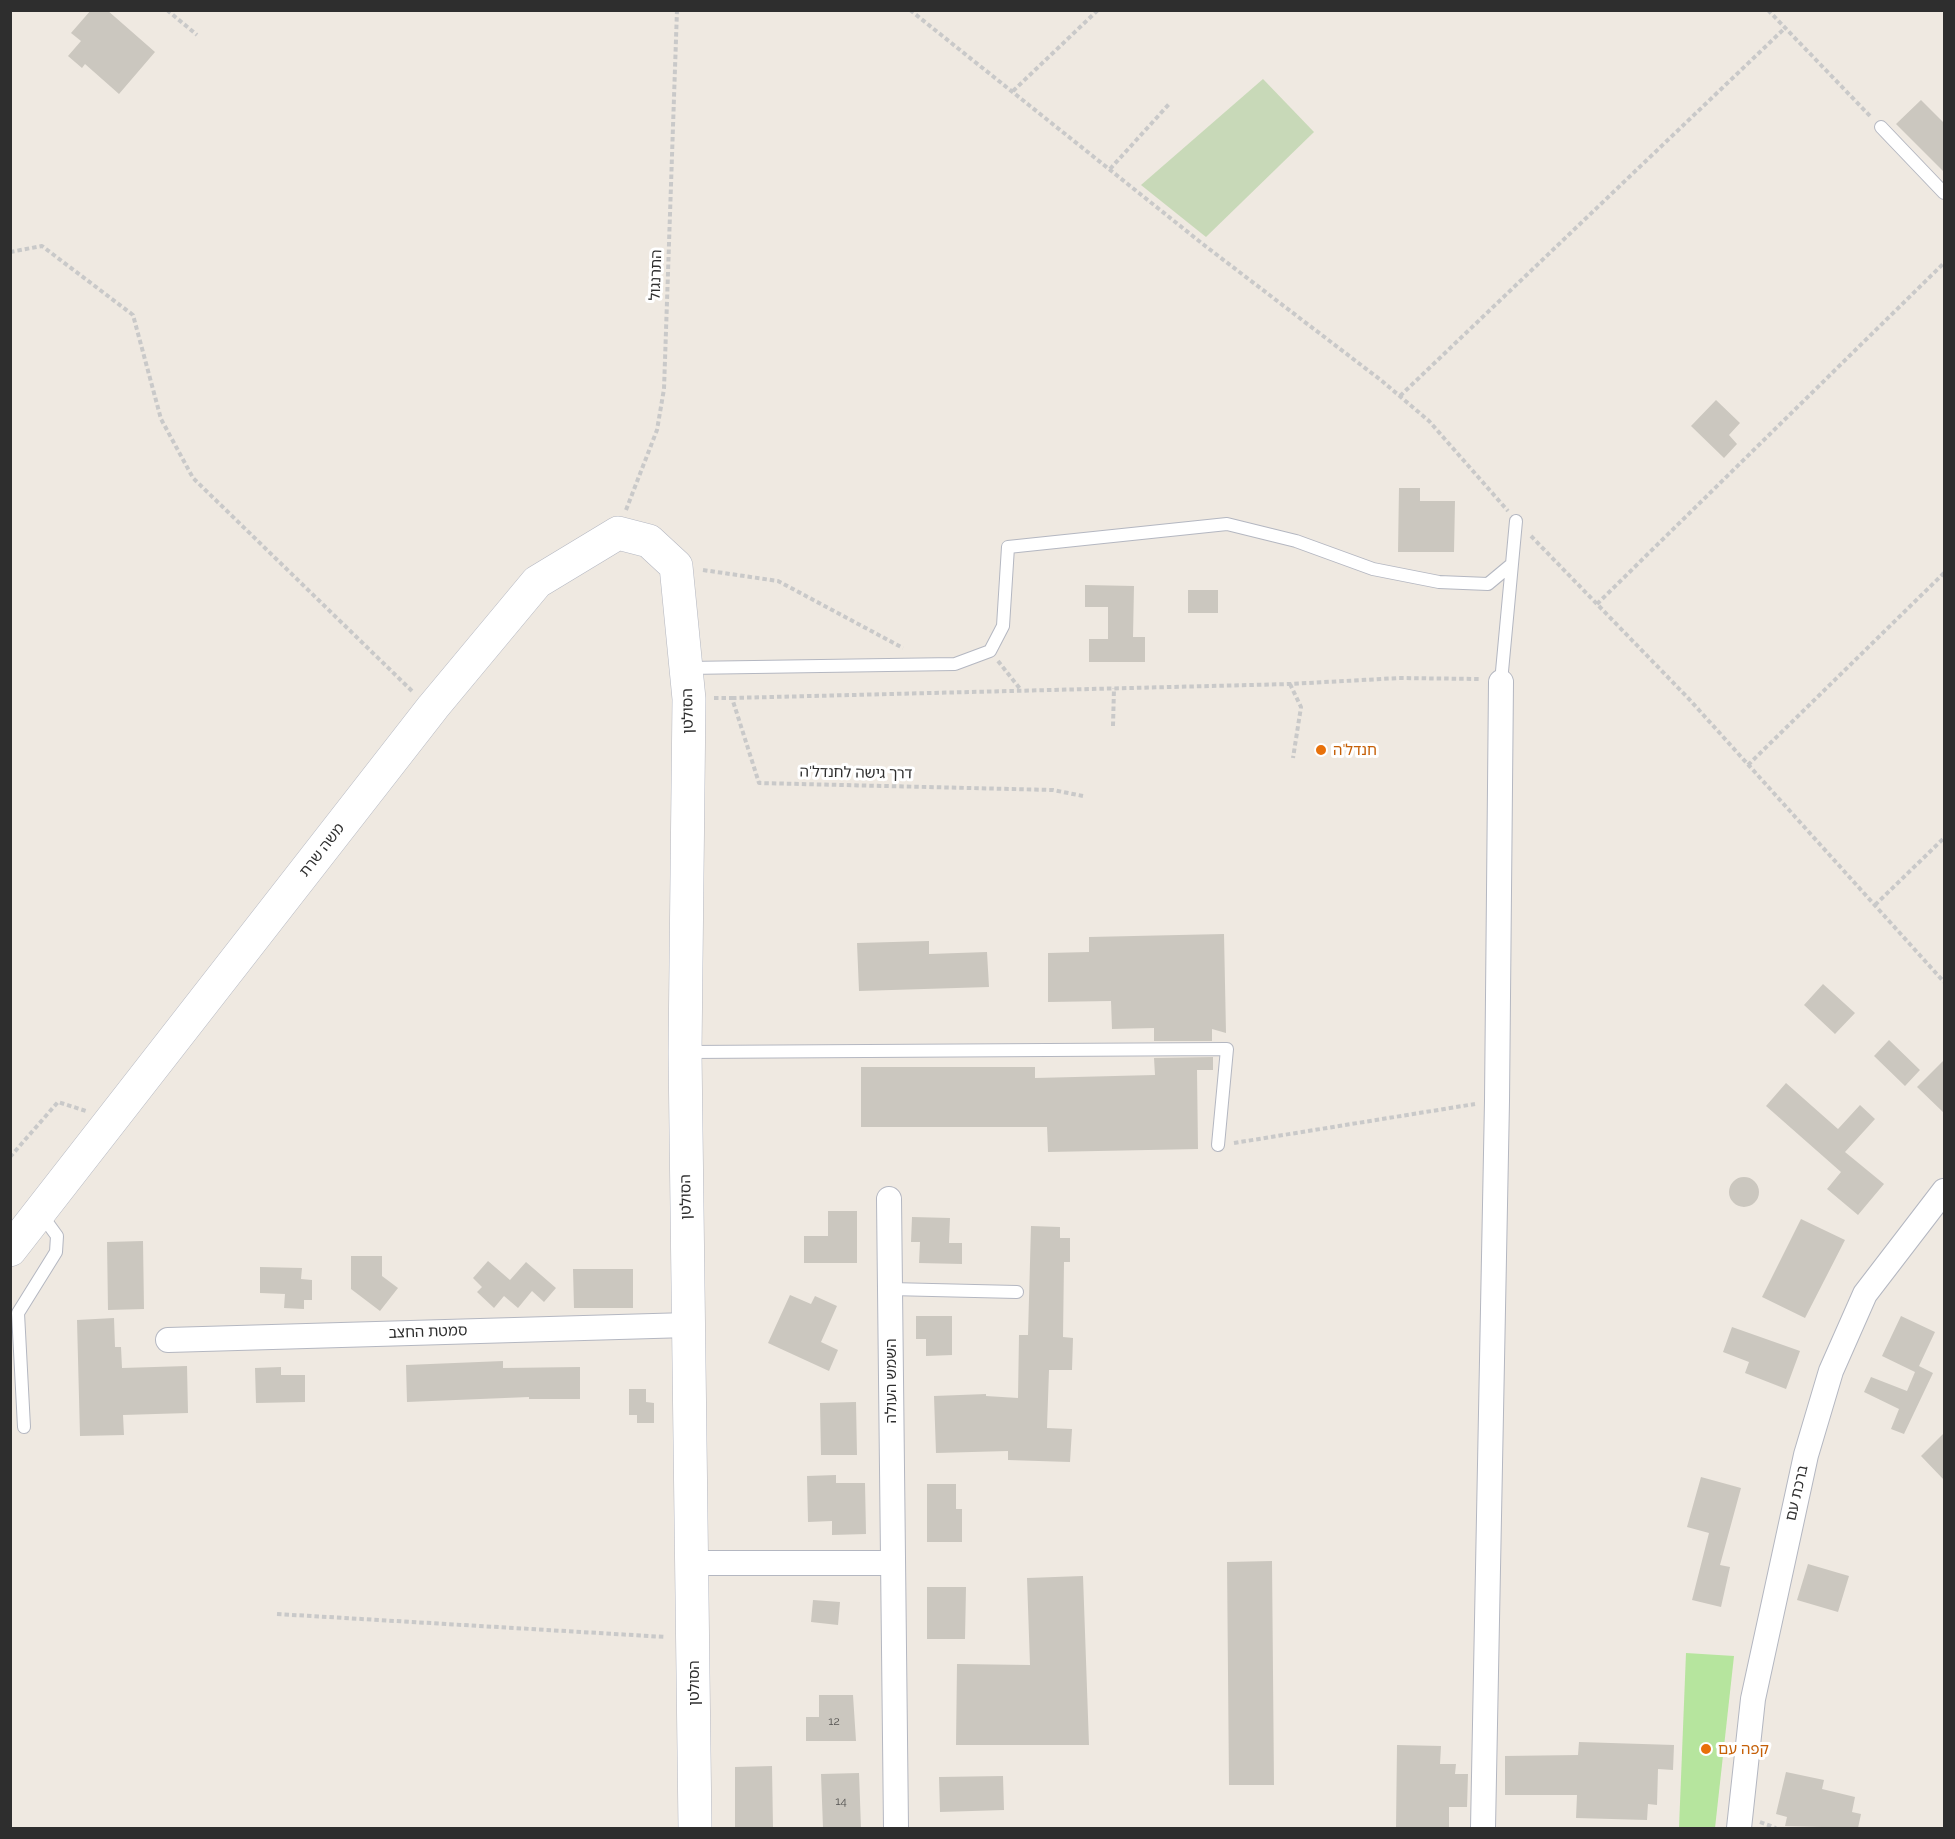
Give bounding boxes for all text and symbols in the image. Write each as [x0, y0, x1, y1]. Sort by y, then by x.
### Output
street label: התרנגול [646, 249, 666, 301]
street label: הסולטן [679, 688, 697, 734]
place label: חנדל'ה [1333, 741, 1377, 759]
marker: חנדל'ה [1314, 743, 1328, 757]
street label: דרך גישה לחנדל'ה [800, 763, 912, 783]
street label: משה שרת [296, 820, 348, 880]
street label: הסולטן [677, 1174, 695, 1220]
street label: סמטת החצב [388, 1322, 468, 1342]
street label: השמש העולה [882, 1338, 900, 1424]
street label: ברכת עם [1782, 1463, 1812, 1523]
street label: הסולטן [685, 1660, 703, 1706]
house number: 12 [828, 1714, 840, 1728]
place label: קפה עם [1718, 1740, 1769, 1758]
marker: קפה עם [1699, 1742, 1713, 1756]
house number: 14 [835, 1794, 847, 1808]

